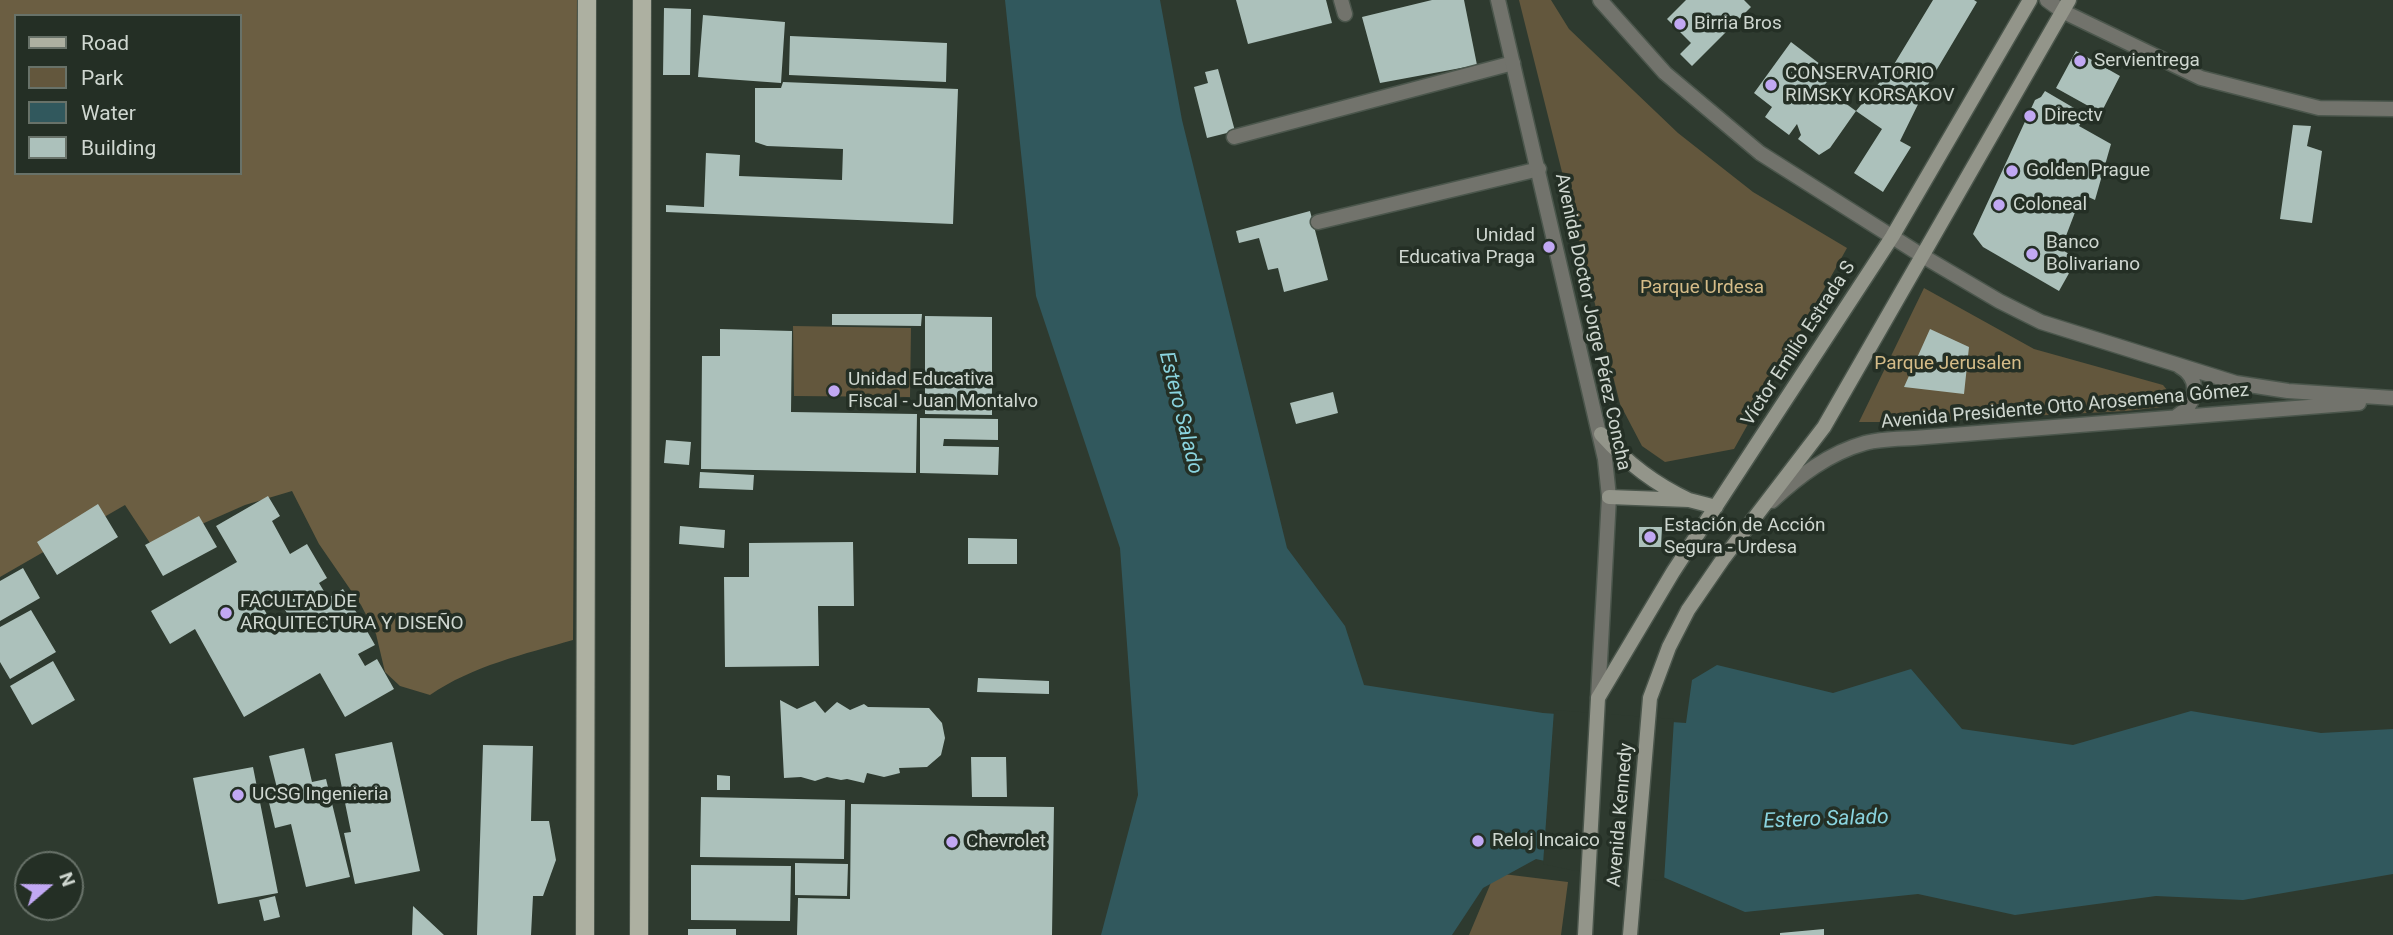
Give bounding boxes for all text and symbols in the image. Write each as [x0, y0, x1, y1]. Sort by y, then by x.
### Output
place label: Birria Bros [1694, 13, 1782, 35]
legend [14, 14, 242, 175]
marker: Birria Bros [1672, 16, 1688, 32]
text: Road [81, 31, 129, 55]
place label: Servientrega [2094, 50, 2200, 72]
marker: Servientrega [2072, 53, 2088, 69]
place label: CONSERVATORIO RIMSKY KORSAKOV [1785, 63, 1954, 107]
text: Park [81, 66, 123, 90]
marker: CONSERVATORIO RIMSKY KORSAKOV [1763, 77, 1779, 93]
text: Water [81, 101, 136, 125]
place label: Directv [2044, 105, 2103, 127]
marker: Directv [2022, 108, 2038, 124]
text: Building [81, 136, 156, 160]
place label: Golden Prague [2026, 160, 2150, 182]
marker: Golden Prague [2004, 163, 2020, 179]
street label: Avenida Doctor Jorge Pérez Concha [1549, 171, 1635, 473]
place label: Coloneal [2013, 194, 2087, 216]
marker: Coloneal [1991, 197, 2007, 213]
place label: Unidad Educativa Praga [1399, 225, 1535, 269]
place label: Banco Bolivariano [2046, 232, 2140, 276]
marker: Unidad Educativa Praga [1541, 239, 1557, 255]
marker: Banco Bolivariano [2024, 246, 2040, 262]
street label: Víctor Emilio Estrada S [1737, 257, 1861, 431]
park label: Parque Urdesa [1640, 277, 1764, 299]
water label: Estero Salado [1153, 349, 1207, 477]
park label: Parque Jerusalen [1874, 353, 2022, 375]
place label: Unidad Educativa Fiscal - Juan Montalvo [848, 369, 1038, 413]
street label: Avenida Presidente Otto Arosemena Gómez [1880, 380, 2250, 434]
marker: Unidad Educativa Fiscal - Juan Montalvo [826, 383, 842, 399]
place label: Estación de Acción Segura - Urdesa [1664, 515, 1826, 559]
marker: Estación de Acción Segura - Urdesa [1642, 529, 1658, 545]
place label: FACULTAD DE ARQUITECTURA Y DISEÑO [240, 591, 464, 635]
marker: FACULTAD DE ARQUITECTURA Y DISEÑO [218, 605, 234, 621]
street label: Avenida Kennedy [1603, 742, 1639, 888]
place label: UCSG Ingenieria [252, 784, 389, 806]
marker: UCSG Ingenieria [230, 787, 246, 803]
water label: Estero Salado [1763, 805, 1889, 835]
place label: Reloj Incaico [1492, 830, 1600, 852]
place label: Chevrolet [966, 831, 1046, 853]
marker: Reloj Incaico [1470, 833, 1486, 849]
marker: Chevrolet [944, 834, 960, 850]
north arrow [14, 851, 84, 921]
text: N [54, 869, 80, 890]

